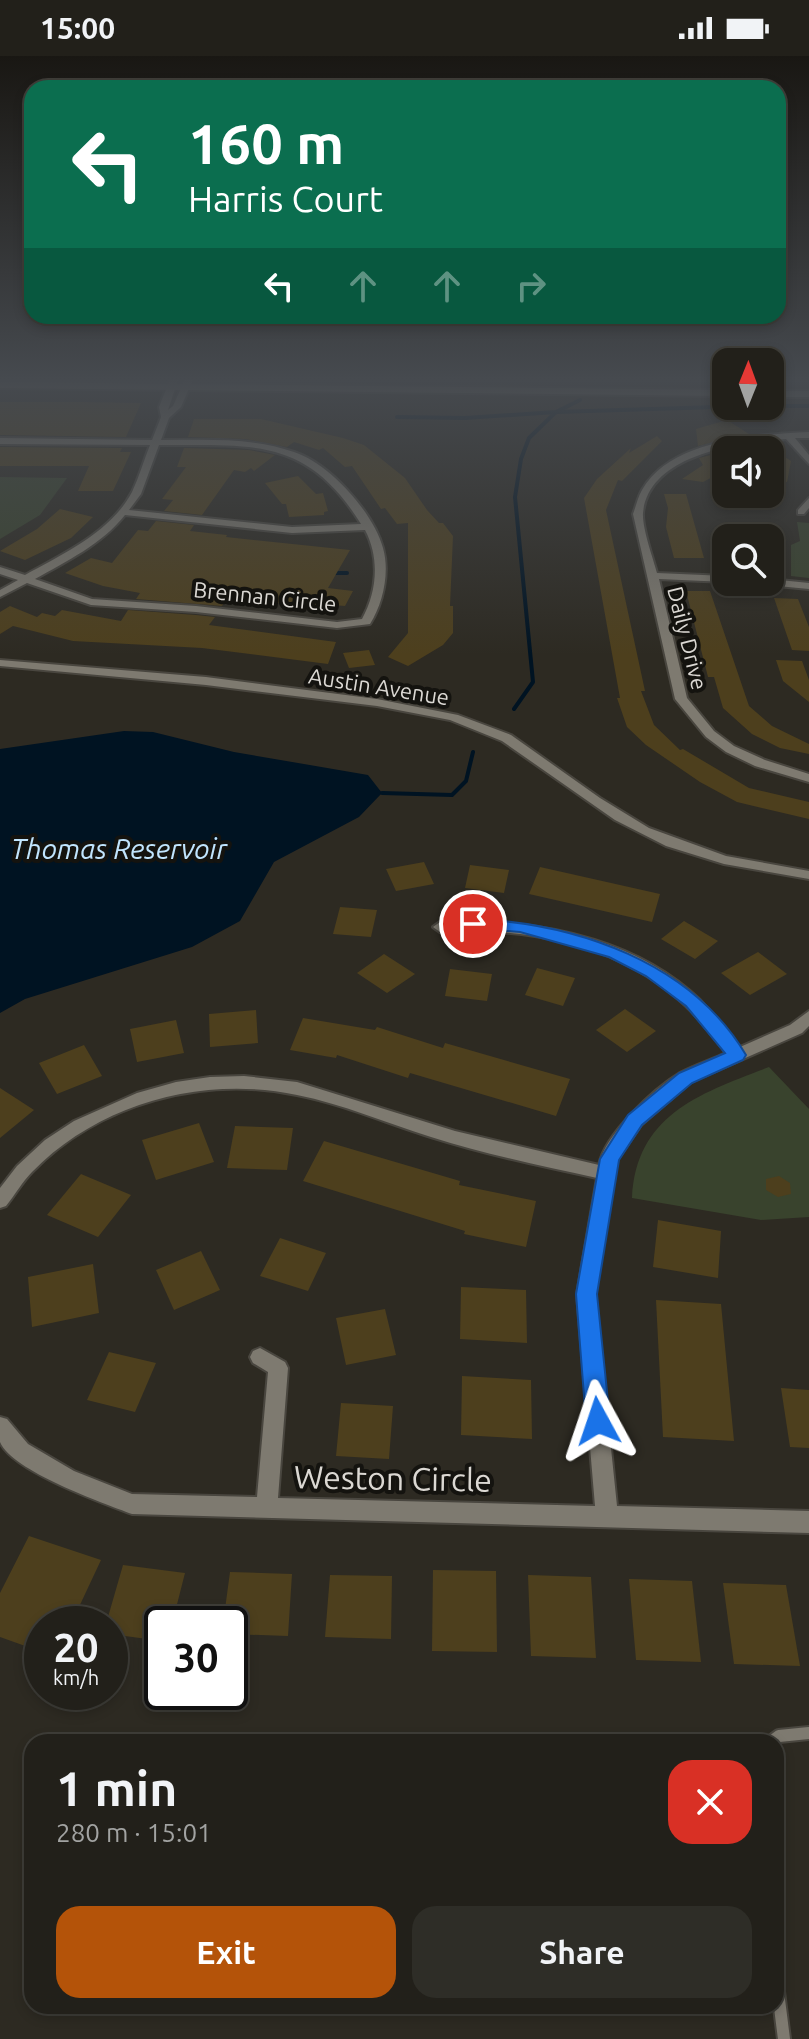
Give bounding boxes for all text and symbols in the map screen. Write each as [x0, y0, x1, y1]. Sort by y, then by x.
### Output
text: 15:00 [40, 11, 115, 45]
icon: left [56, 112, 160, 216]
text: 160 m [188, 112, 344, 175]
text: Harris Court [188, 178, 383, 219]
icon: left [257, 264, 301, 308]
icon: ahead [341, 264, 385, 308]
icon: ahead [425, 264, 469, 308]
icon: right [509, 264, 553, 308]
north arrow [712, 348, 784, 420]
map controls [712, 348, 784, 596]
button: sound [712, 436, 784, 508]
button: search [712, 524, 784, 596]
street label: Brennan Circle [192, 576, 338, 616]
street label: Daily Drive [663, 584, 713, 692]
street label: Austin Avenue [307, 663, 451, 709]
water label: Thomas Reservoir [11, 833, 228, 864]
pin [439, 890, 507, 958]
icon: arrive [451, 902, 495, 946]
position arrow [556, 1379, 640, 1463]
street label: Weston Circle [294, 1458, 492, 1498]
speed limit sign: 30 [144, 1606, 248, 1710]
text: 20 [53, 1625, 99, 1670]
text: km/h [53, 1666, 99, 1689]
button: close [668, 1760, 752, 1844]
text: 1 min [56, 1761, 177, 1815]
text: 280 m · 15:01 [56, 1818, 212, 1847]
button: Exit [56, 1906, 396, 1998]
button: Share [412, 1906, 752, 1998]

